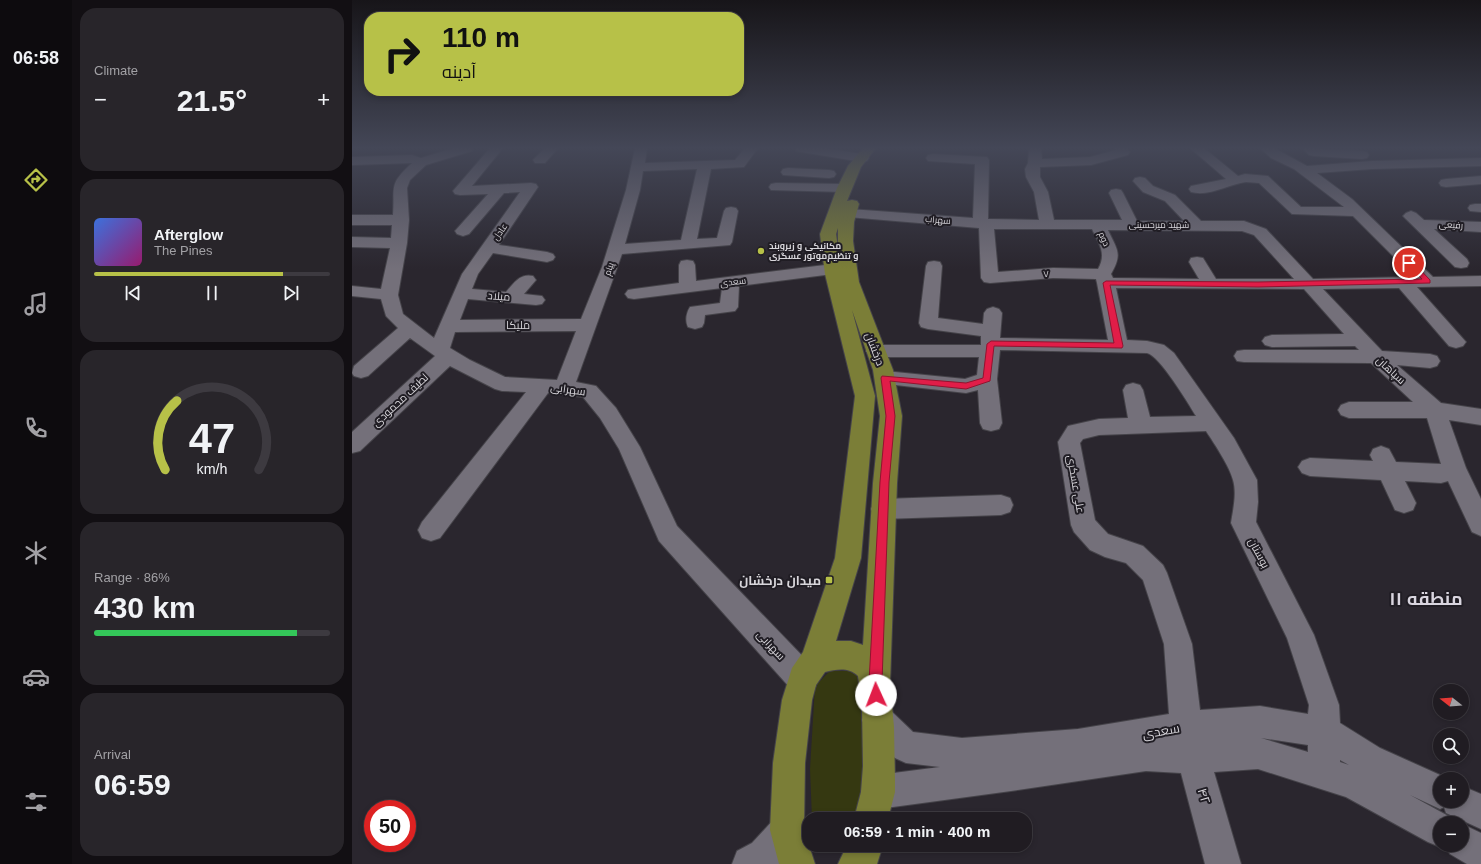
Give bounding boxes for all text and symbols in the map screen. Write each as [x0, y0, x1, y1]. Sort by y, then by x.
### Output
text: 110 m [442, 22, 520, 53]
icon: right [376, 28, 428, 80]
text: 06:58 [13, 48, 59, 68]
text: آدینه [442, 62, 476, 82]
text: Climate [94, 63, 138, 78]
text: 21.5° [177, 84, 247, 117]
text: − [94, 87, 107, 112]
text: + [317, 87, 330, 112]
icon: directions [22, 166, 50, 194]
street label: سهراب [925, 214, 951, 226]
street label: رفیعی [1439, 219, 1463, 231]
street label: شهید میرحسینی [1129, 220, 1189, 230]
street label: عادل [491, 222, 510, 243]
text: Afterglow [154, 226, 223, 243]
street label: دوم [1095, 230, 1112, 248]
place label: مکانیکی و زیروبند و تنظیم‌موتور عسگری [769, 241, 859, 262]
text: The Pines [154, 243, 213, 258]
marker: مکانیکی و زیروبند و تنظیم‌موتور عسگری [756, 246, 766, 256]
pin [1392, 246, 1426, 280]
icon: arrive [1398, 252, 1420, 274]
street label: پیام [602, 261, 617, 277]
street label: ۷ [1043, 269, 1050, 279]
street label: سعدی [719, 275, 747, 289]
icon: previous [122, 282, 144, 304]
icon: pause [201, 282, 223, 304]
icon: next [280, 282, 302, 304]
street label: میلاد [487, 289, 511, 303]
icon: music [22, 290, 50, 318]
street label: ملیکا [506, 319, 530, 331]
street label: درخشان [862, 331, 887, 368]
street label: سپاهان [1373, 354, 1408, 387]
street label: لطیف محمودی [370, 371, 431, 430]
street label: سهرابی [550, 381, 586, 398]
icon: phone [22, 414, 50, 442]
text: 47 [189, 415, 235, 462]
street label: علی عسکری [1064, 454, 1087, 514]
text: km/h [197, 461, 228, 477]
street label: بوستان [1245, 536, 1272, 571]
icon: climate [22, 539, 50, 567]
text: Range · 86% [94, 570, 170, 585]
place label: میدان درخشان [739, 573, 821, 588]
marker: میدان درخشان [824, 575, 834, 585]
district label: منطقه ۱۱ [1389, 589, 1463, 609]
text: 430 km [94, 591, 196, 624]
street label: سهرابی [754, 628, 787, 663]
icon: car [22, 663, 50, 691]
position arrow [855, 674, 897, 716]
north arrow [1433, 684, 1469, 720]
map controls [1433, 684, 1469, 852]
street label: سعدی [1141, 720, 1181, 742]
button: search [1433, 728, 1469, 764]
text: Arrival [94, 747, 131, 762]
text: 06:59 [94, 768, 171, 801]
button: + [1433, 772, 1469, 808]
street label: ۴۲ [1195, 786, 1213, 806]
icon: filters [22, 788, 50, 816]
speed limit sign: 50 [364, 800, 416, 852]
button: − [1433, 816, 1469, 852]
text: 06:59 · 1 min · 400 m [844, 823, 990, 840]

